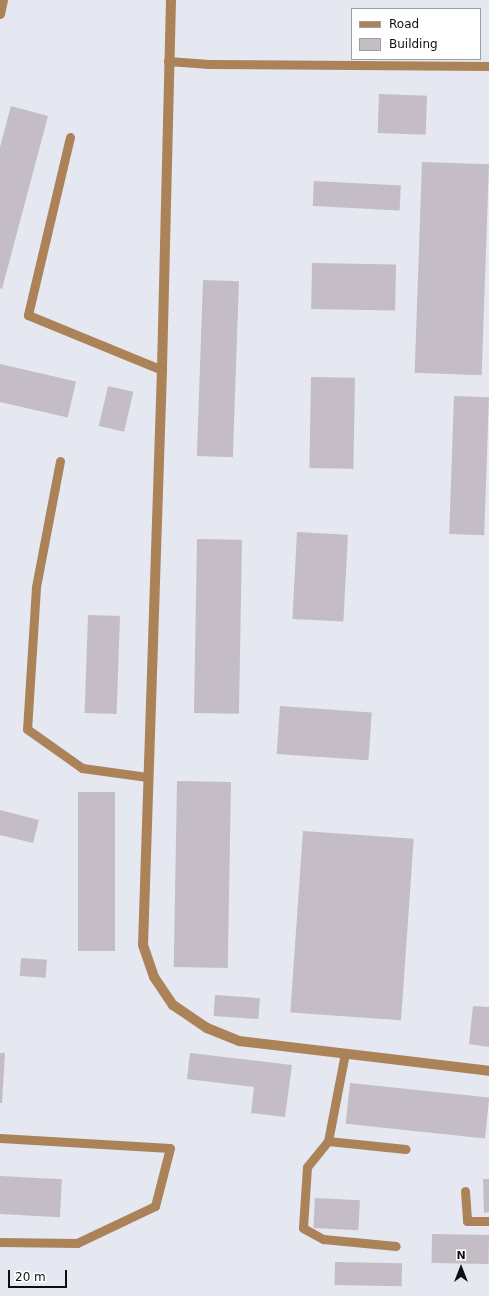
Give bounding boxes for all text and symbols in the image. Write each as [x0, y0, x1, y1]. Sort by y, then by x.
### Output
legend [351, 8, 481, 60]
text: Road [389, 17, 419, 31]
text: Building [389, 37, 438, 51]
north arrow [441, 1248, 481, 1288]
text: N [456, 1249, 466, 1262]
scale bar [10, 1262, 69, 1288]
text: 20 m [15, 1270, 46, 1284]

